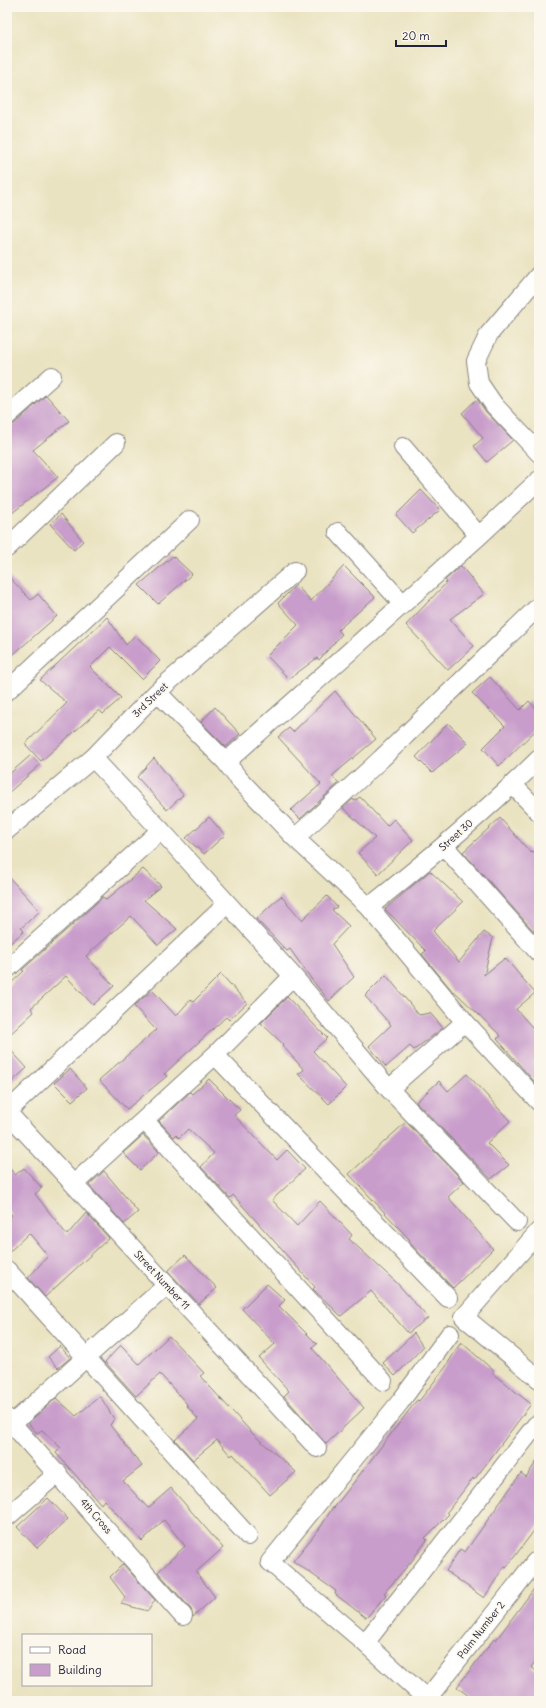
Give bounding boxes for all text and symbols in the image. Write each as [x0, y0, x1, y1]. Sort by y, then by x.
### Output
scale bar [396, 22, 446, 48]
text: 20 m [402, 28, 430, 43]
street label: 3rd Street [129, 679, 171, 720]
street label: Street 30 [436, 816, 476, 854]
street label: Street Number 11 [131, 1248, 193, 1312]
street label: 4th Cross [77, 1496, 115, 1537]
street label: Palm Number 2 [455, 1598, 508, 1661]
legend [22, 1634, 152, 1686]
text: Road [58, 1642, 86, 1657]
text: Building [58, 1662, 102, 1677]

